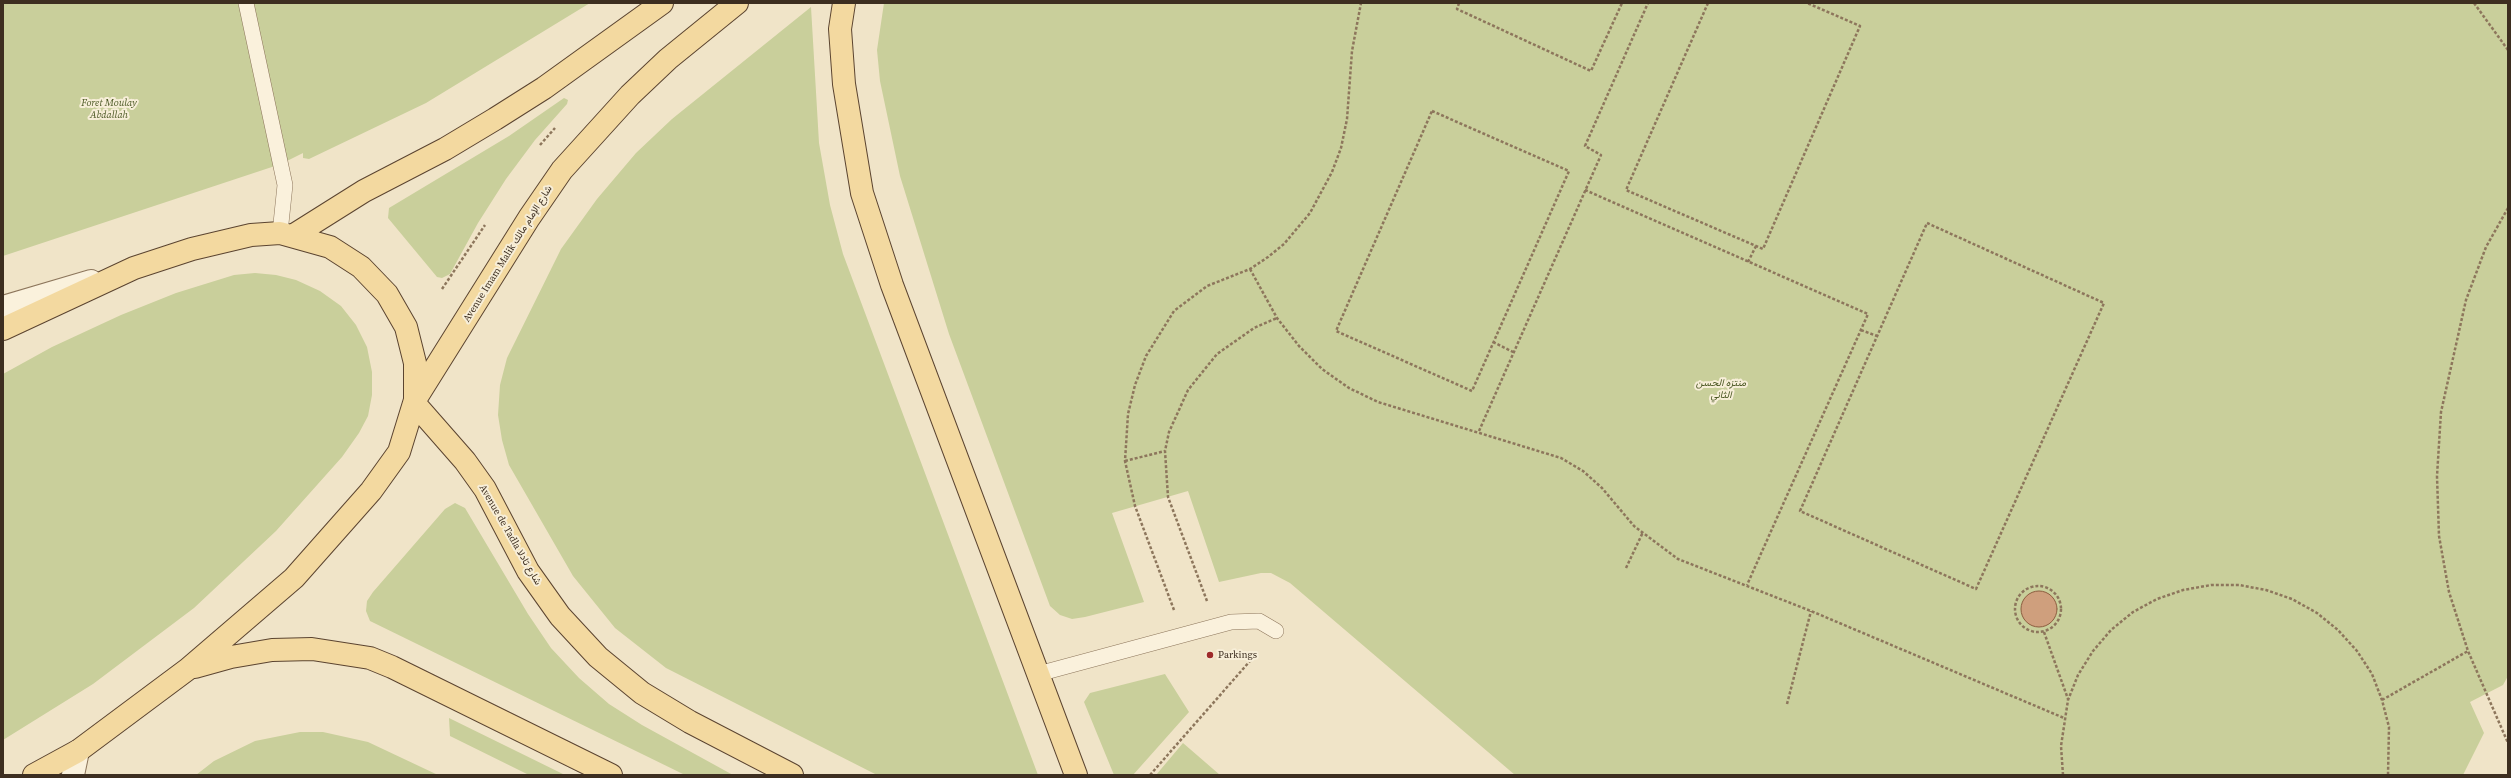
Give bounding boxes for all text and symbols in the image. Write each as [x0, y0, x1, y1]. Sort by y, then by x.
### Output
park label: Foret Moulay Abdallah [81, 97, 137, 120]
street label: Avenue Imam Malik شارع الإمام مالك [461, 184, 555, 324]
park label: منتزه الحسن الثاني [1696, 377, 1746, 400]
street label: Avenue de Tadla شارع تادلا [476, 483, 544, 587]
place label: Parkings [1218, 649, 1257, 661]
marker: Parkings [1205, 650, 1215, 660]

